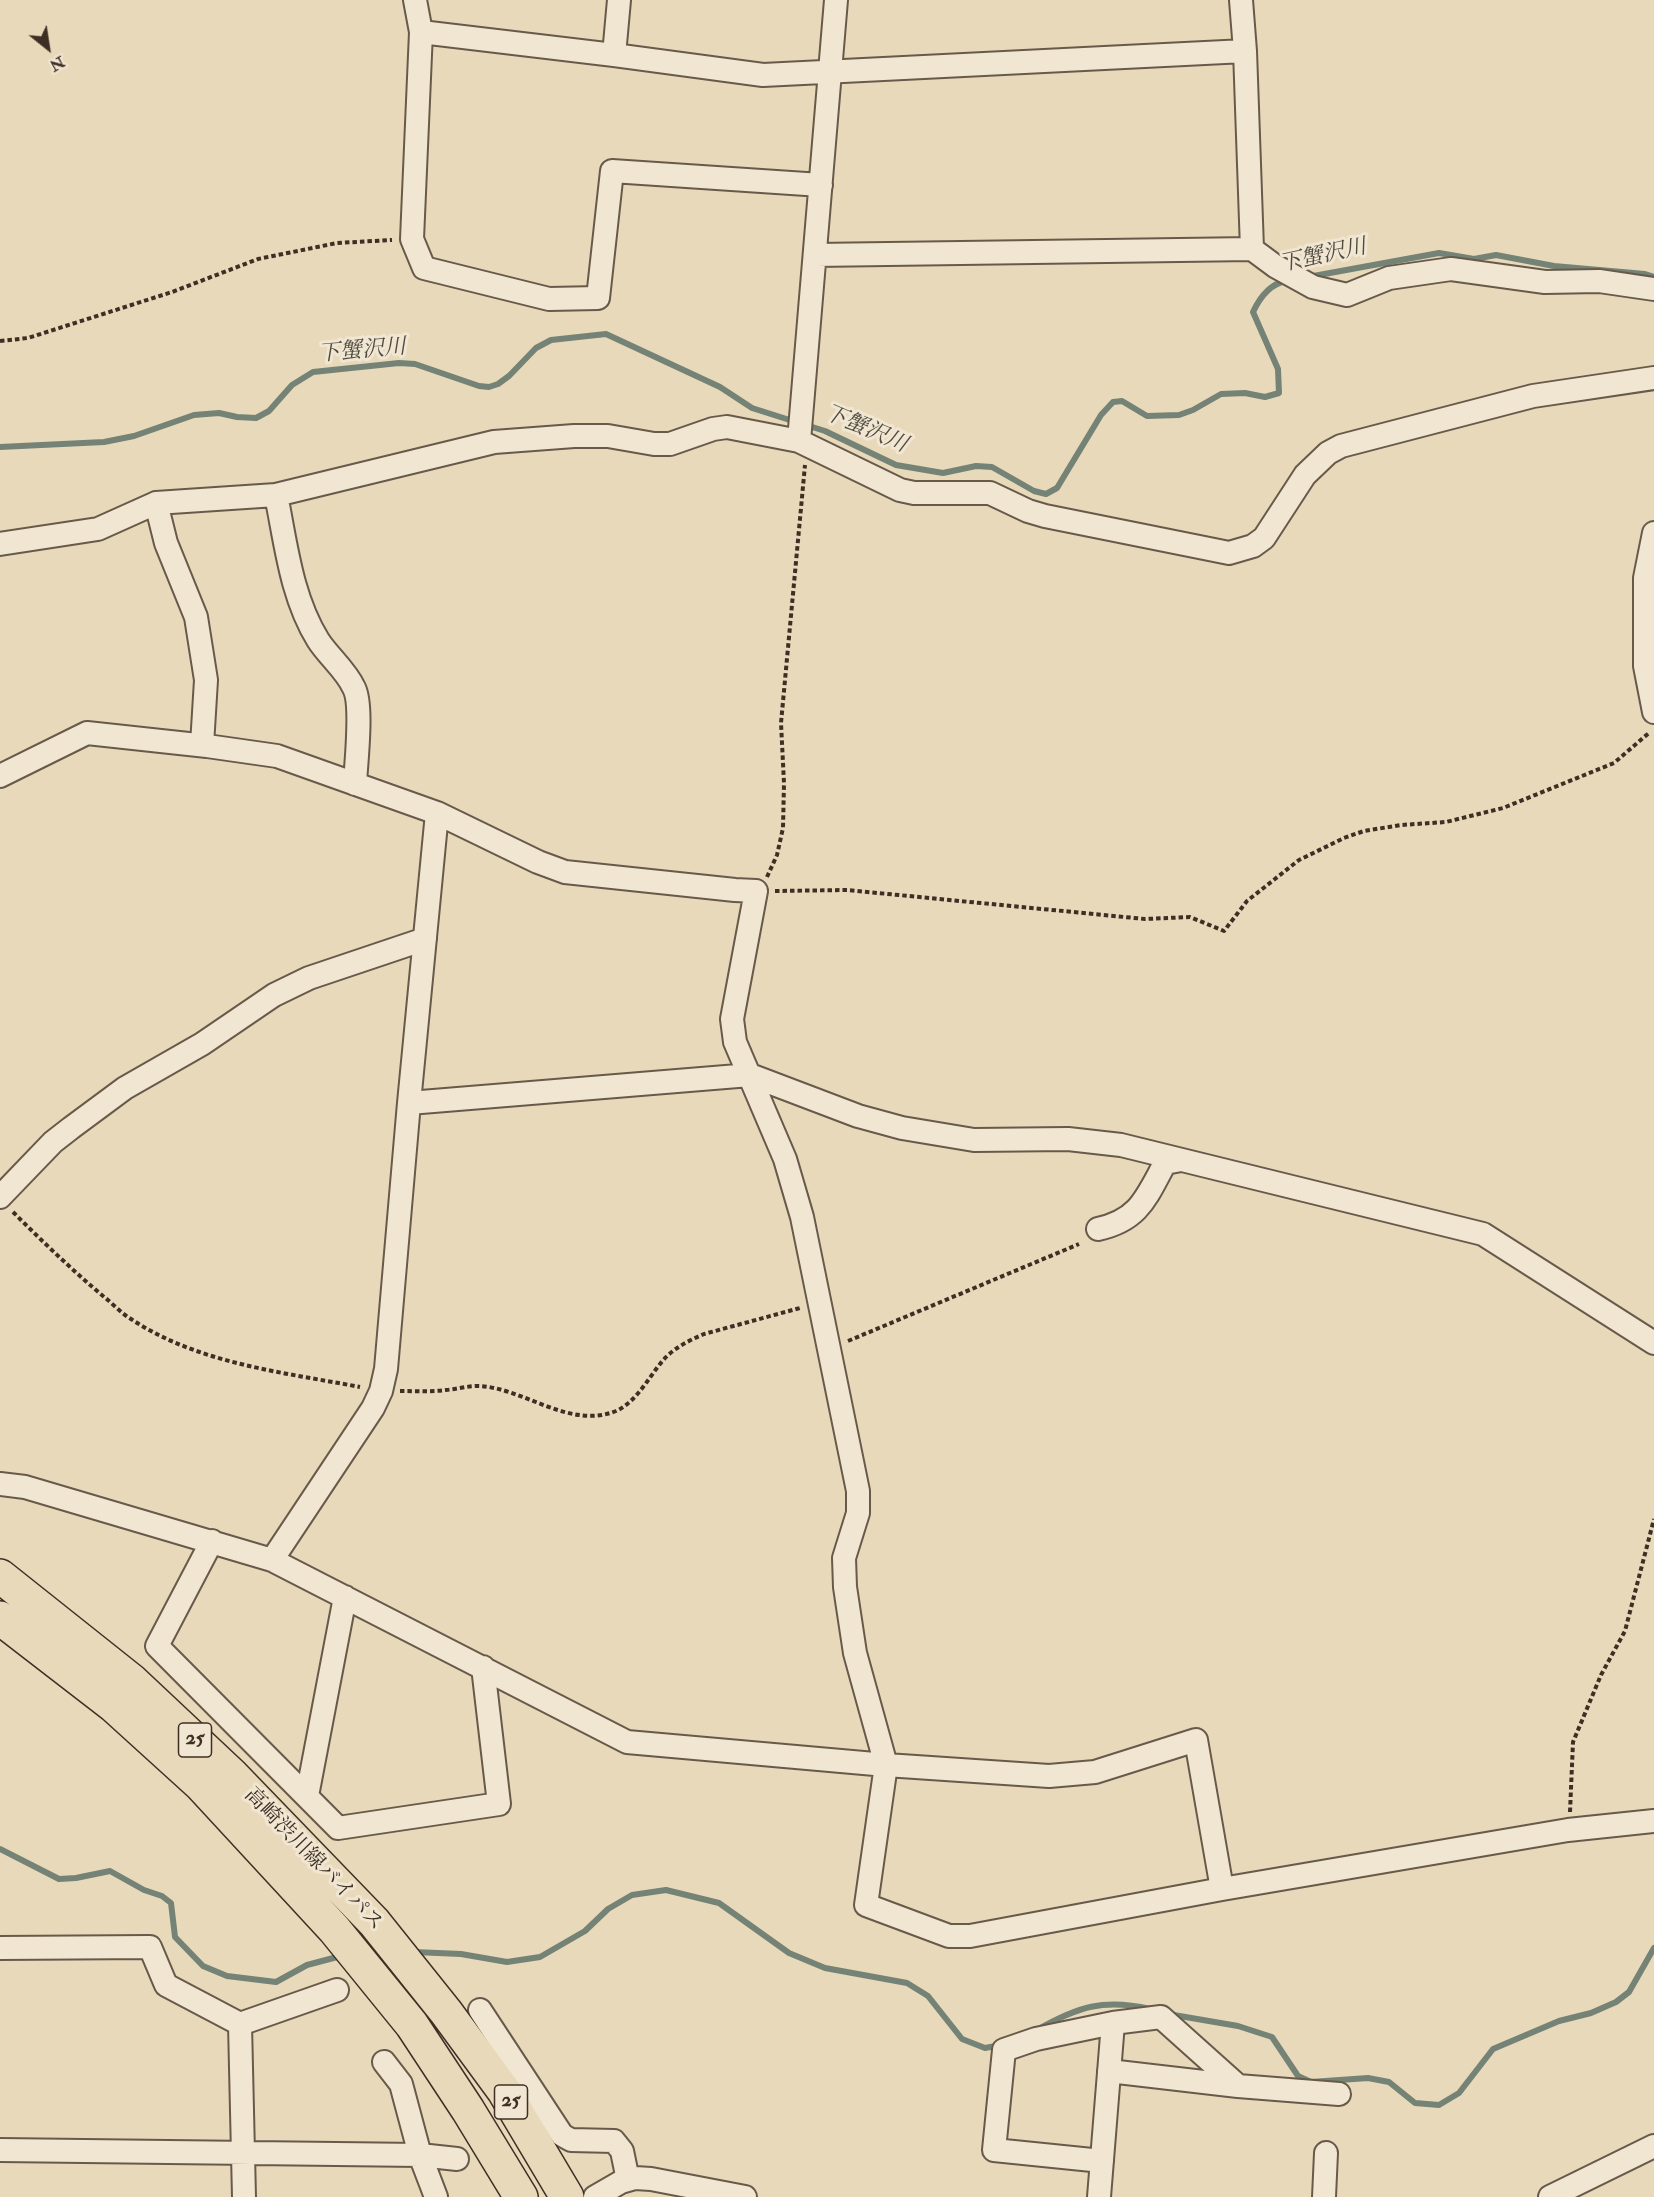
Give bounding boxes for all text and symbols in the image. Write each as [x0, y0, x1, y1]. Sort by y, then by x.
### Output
north arrow [18, 18, 78, 78]
text: N [46, 51, 68, 76]
water label: 下蟹沢川 [1277, 235, 1369, 279]
water label: 下蟹沢川 [317, 335, 407, 369]
water label: 下蟹沢川 [819, 401, 911, 459]
road number: 25 [178, 1723, 212, 1757]
street label: 高崎渋川線バイパス [238, 1783, 388, 1937]
road number: 25 [494, 2085, 528, 2119]

